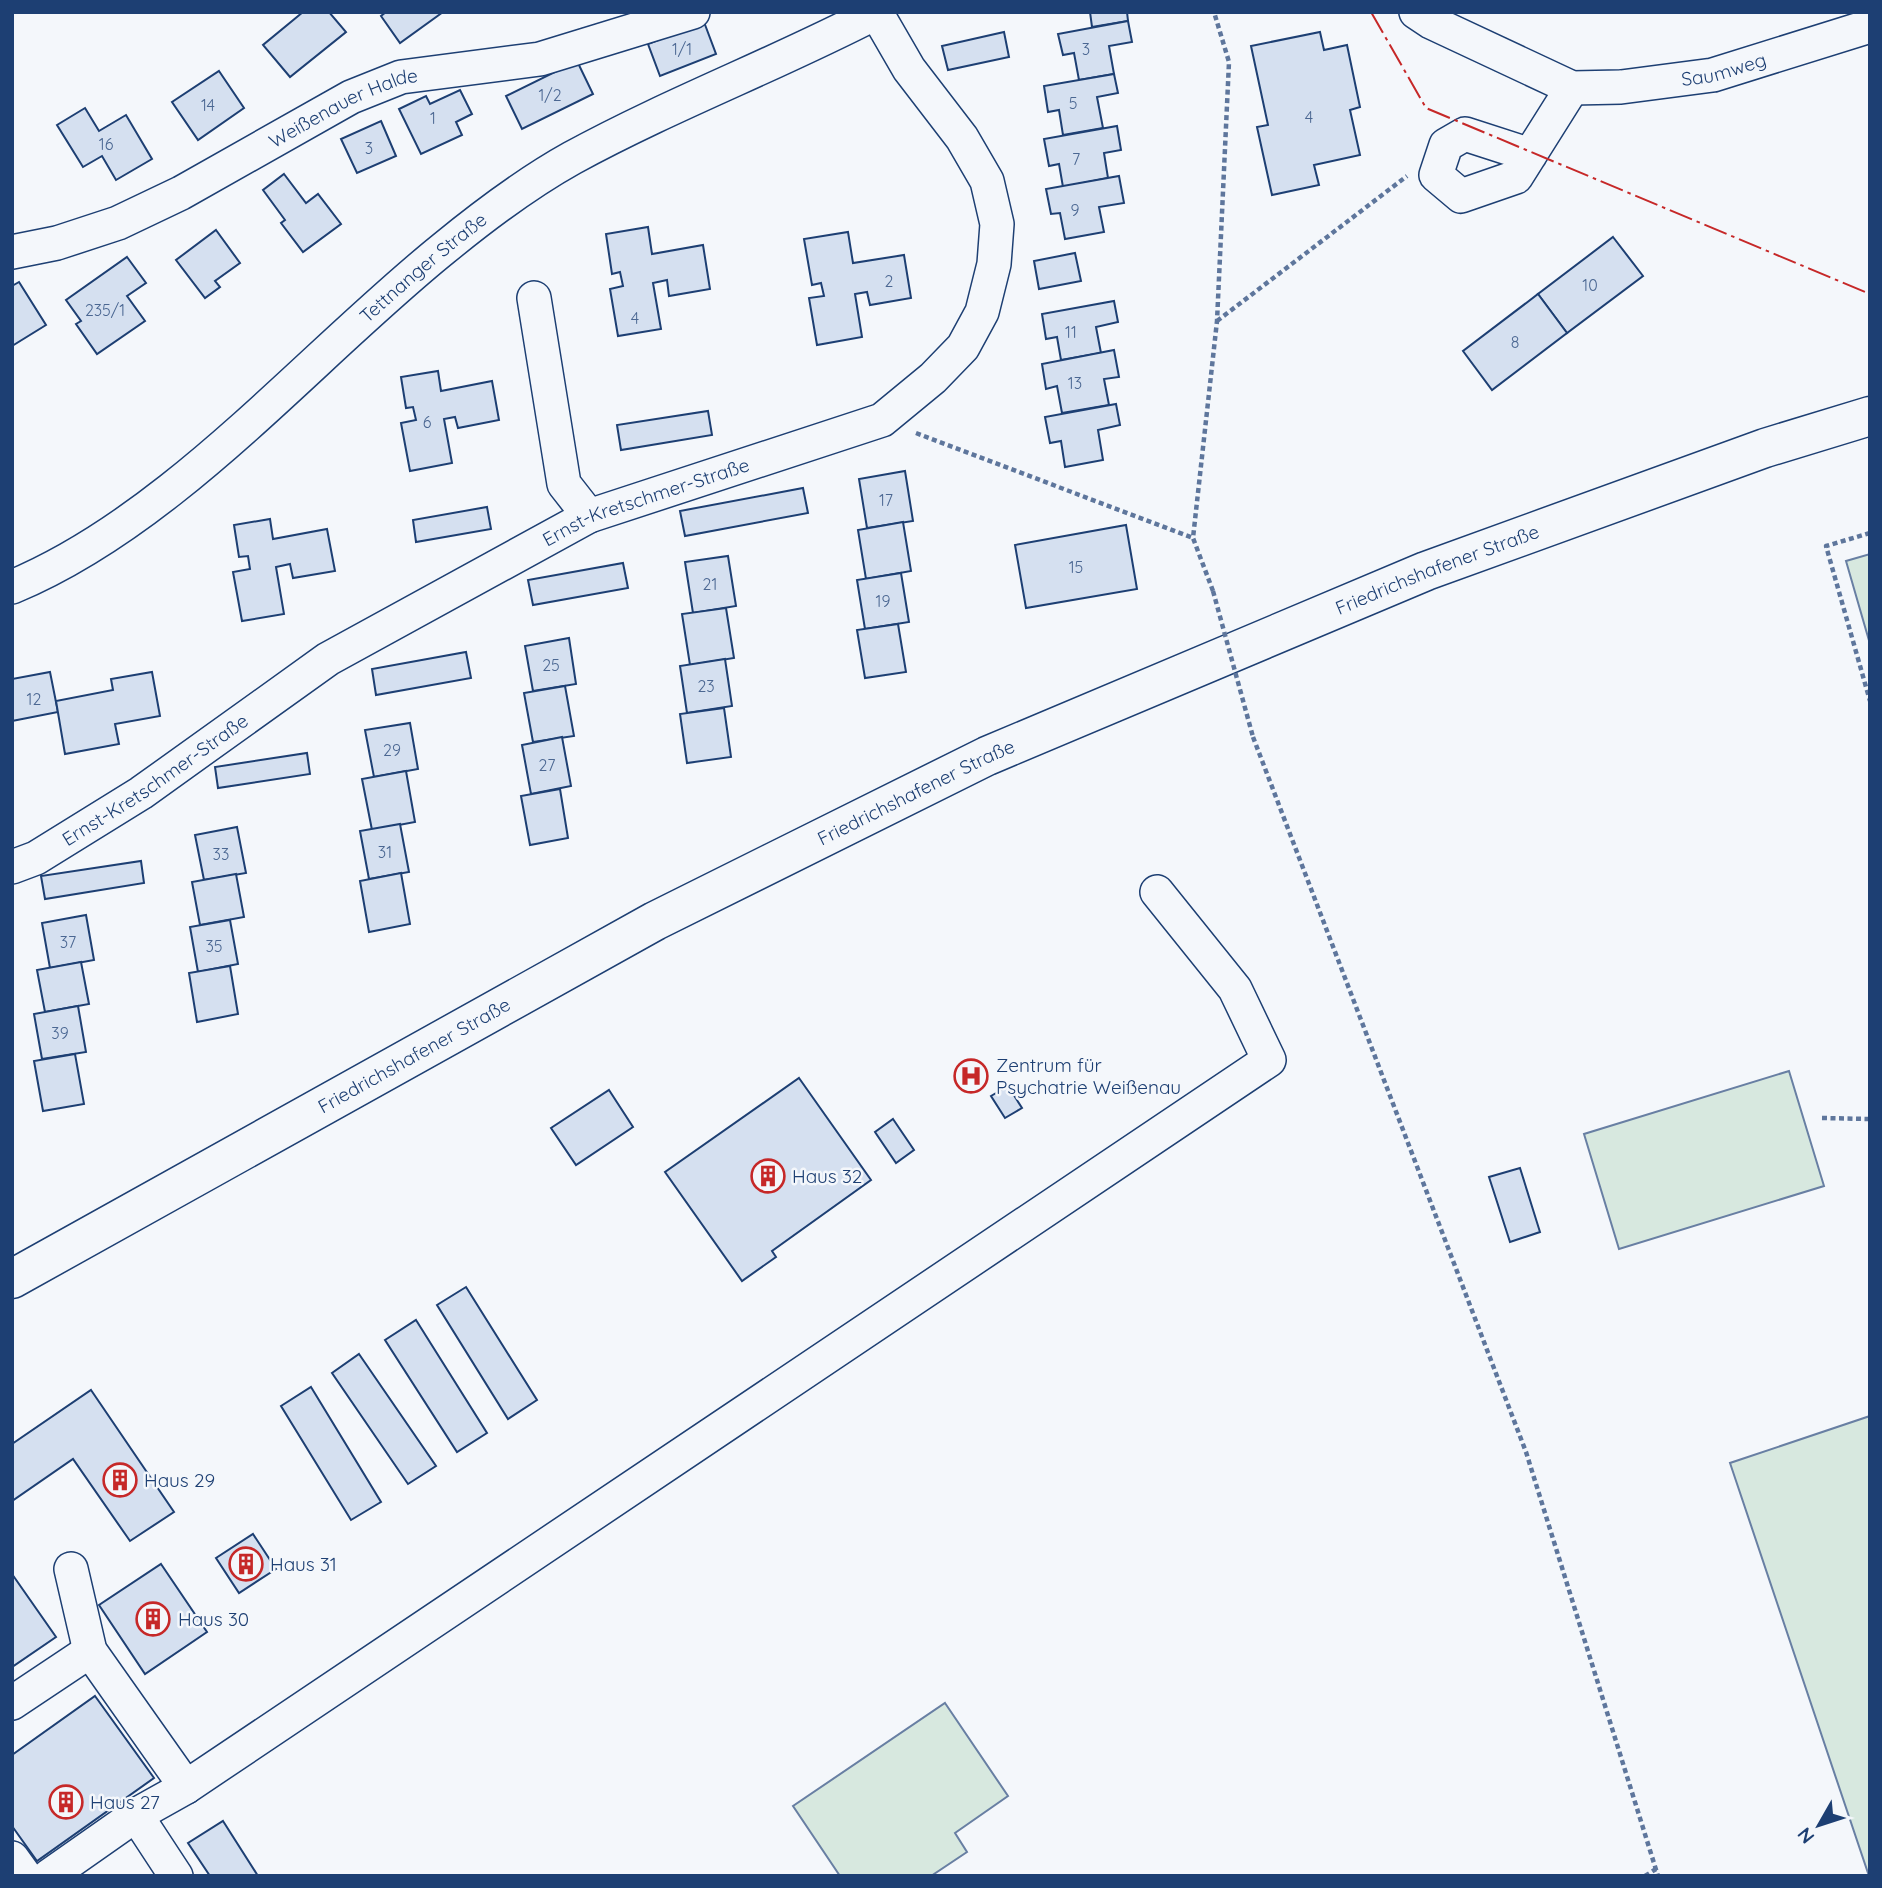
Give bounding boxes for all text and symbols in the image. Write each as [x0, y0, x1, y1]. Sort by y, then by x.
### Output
house number: 1/1 [672, 39, 692, 59]
house number: 3 [1082, 39, 1090, 59]
street label: Saumweg [1680, 47, 1769, 91]
street label: Weißenauer Halde [264, 63, 419, 153]
house number: 1/2 [538, 85, 562, 105]
house number: 5 [1069, 93, 1077, 113]
house number: 14 [201, 95, 215, 115]
house number: 4 [1305, 107, 1313, 127]
house number: 1 [430, 108, 436, 128]
house number: 16 [99, 134, 114, 154]
house number: 3 [365, 138, 373, 158]
house number: 7 [1072, 149, 1080, 169]
house number: 9 [1071, 200, 1080, 220]
street label: Tettnanger Straße [355, 207, 491, 328]
house number: 2 [885, 271, 894, 291]
house number: 10 [1582, 275, 1598, 295]
house number: 235/1 [85, 300, 125, 320]
house number: 4 [631, 308, 639, 328]
house number: 11 [1065, 322, 1077, 342]
house number: 8 [1511, 332, 1519, 352]
house number: 13 [1068, 373, 1082, 393]
house number: 6 [423, 412, 432, 432]
street label: Ernst-Kretschmer-Straße [538, 452, 752, 551]
house number: 17 [879, 490, 893, 510]
street label: Friedrichshafener Straße [1332, 519, 1542, 620]
house number: 15 [1069, 557, 1083, 577]
house number: 21 [703, 574, 717, 594]
house number: 19 [876, 591, 890, 611]
house number: 25 [542, 655, 560, 675]
house number: 23 [697, 676, 715, 696]
house number: 12 [27, 689, 42, 709]
street label: Ernst-Kretschmer-Straße [57, 708, 253, 851]
street label: Friedrichshafener Straße [813, 734, 1018, 850]
house number: 29 [383, 740, 401, 760]
house number: 27 [539, 755, 555, 775]
house number: 31 [378, 842, 392, 862]
house number: 33 [213, 844, 229, 864]
house number: 37 [60, 932, 76, 952]
house number: 35 [205, 936, 223, 956]
street label: Friedrichshafener Straße [313, 992, 514, 1118]
house number: 39 [51, 1023, 69, 1043]
place label: Zentrum für Psychatrie Weißenau [996, 1053, 1181, 1099]
hospital icon: Zentrum für Psychatrie Weißenau [952, 1057, 990, 1095]
building icon: Haus 32 [749, 1157, 787, 1195]
place label: Haus 32 [792, 1164, 862, 1188]
building icon: Haus 29 [101, 1461, 139, 1499]
place label: Haus 29 [144, 1468, 215, 1492]
building icon: Haus 31 [227, 1545, 265, 1583]
place label: Haus 31 [270, 1552, 337, 1576]
building icon: Haus 30 [134, 1600, 172, 1638]
place label: Haus 30 [178, 1607, 249, 1631]
building icon: Haus 27 [47, 1783, 85, 1821]
place label: Haus 27 [90, 1790, 160, 1814]
north arrow [1784, 1790, 1854, 1860]
text: N [1792, 1823, 1820, 1849]

